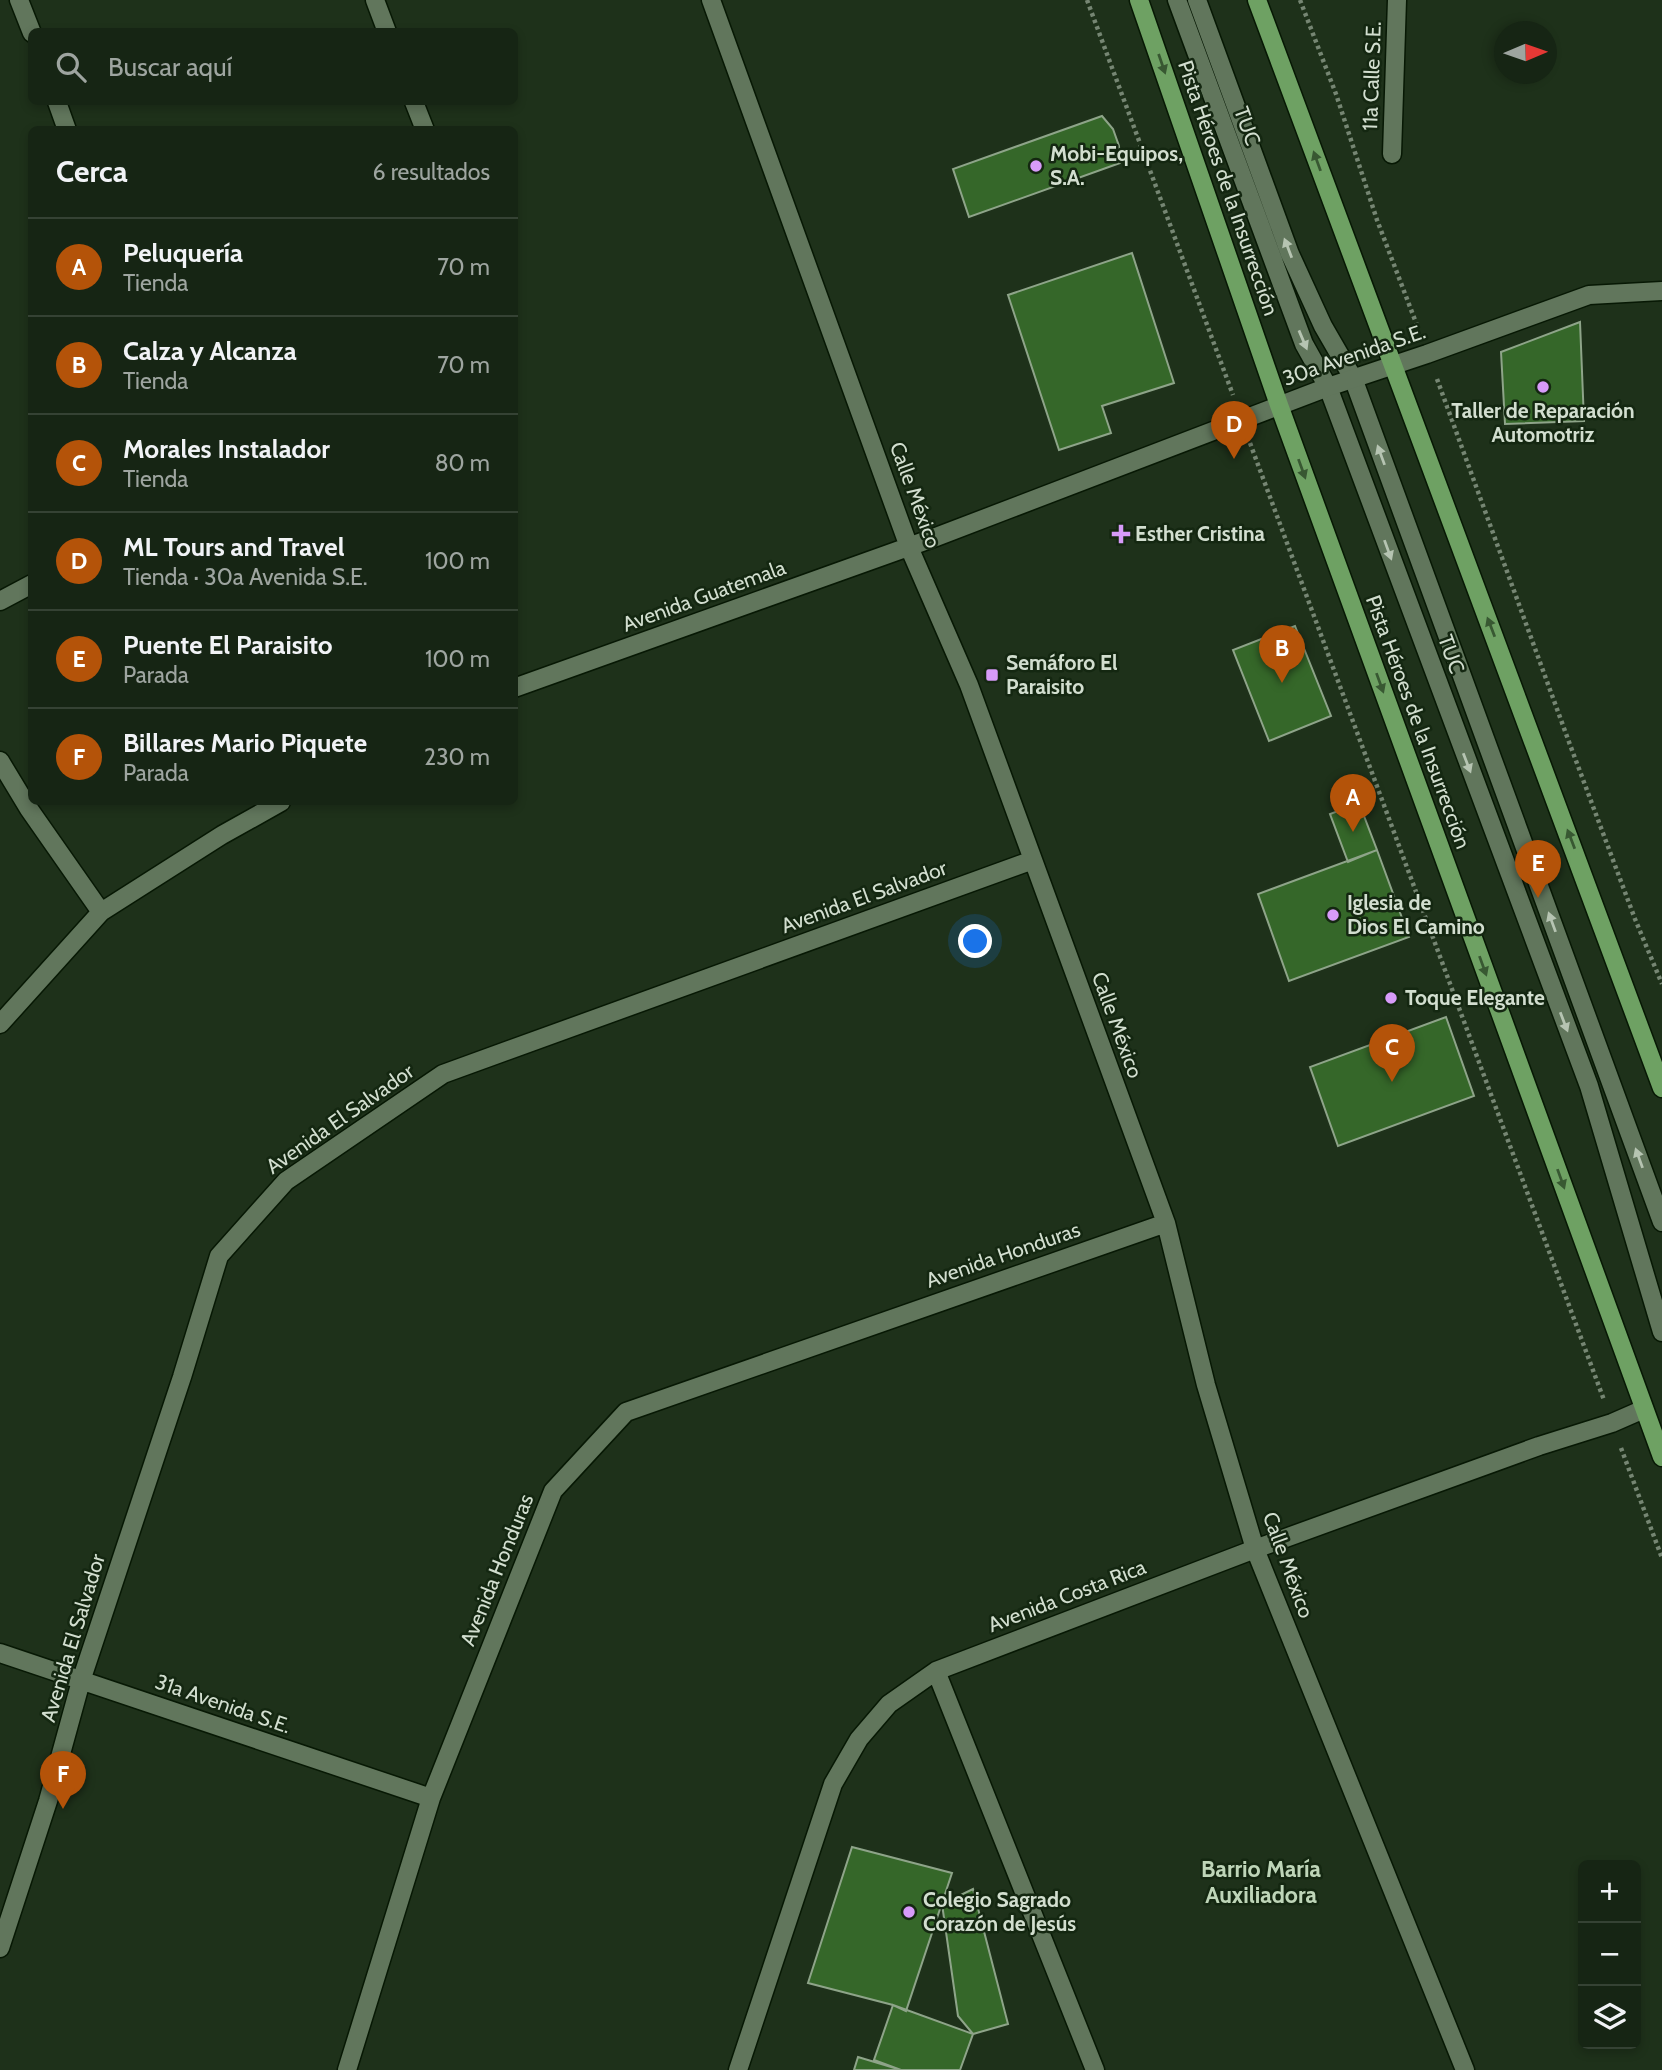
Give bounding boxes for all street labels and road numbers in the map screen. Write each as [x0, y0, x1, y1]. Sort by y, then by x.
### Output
street label: 11a Calle S.E. [1357, 21, 1386, 131]
street label: Pista Héroes de la Insurrección [1173, 57, 1284, 319]
street label: TUC [1229, 103, 1266, 149]
street label: 30a Avenida S.E. [1279, 318, 1428, 391]
street label: Calle México [885, 438, 946, 551]
street label: Avenida Guatemala [619, 554, 789, 637]
street label: Pista Héroes de la Insurrección [1361, 592, 1476, 852]
street label: TUC [1433, 631, 1470, 677]
street label: Avenida El Salvador [778, 855, 950, 938]
street label: Calle México [1087, 968, 1148, 1081]
street label: Avenida El Salvador [261, 1058, 419, 1179]
street label: Avenida Honduras [922, 1216, 1084, 1293]
street label: Avenida Honduras [455, 1490, 538, 1649]
street label: Calle México [1258, 1508, 1319, 1621]
street label: Avenida El Salvador [35, 1550, 110, 1725]
street label: Avenida Costa Rica [984, 1554, 1149, 1637]
street label: 31a Avenida S.E. [152, 1669, 294, 1738]

